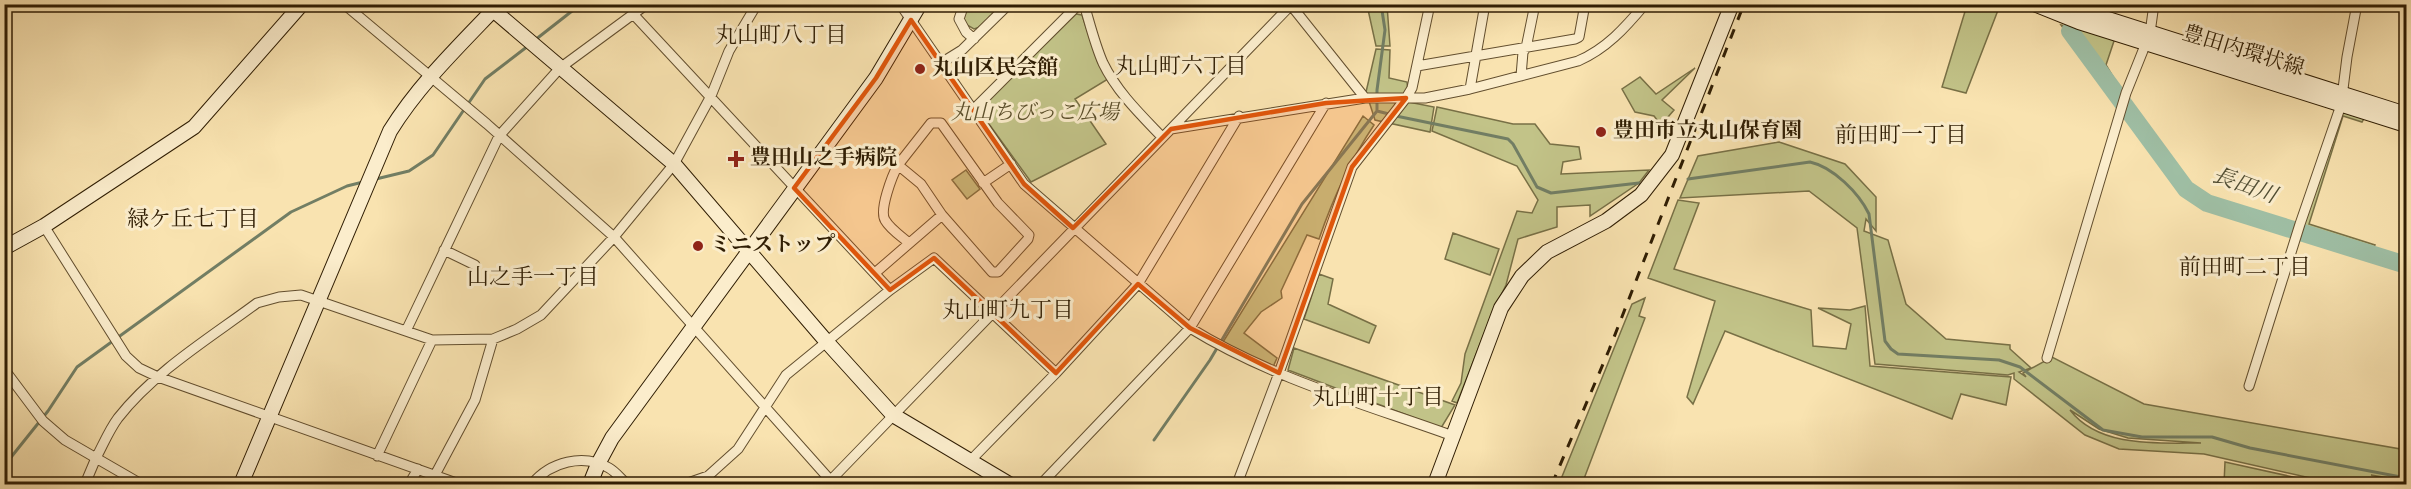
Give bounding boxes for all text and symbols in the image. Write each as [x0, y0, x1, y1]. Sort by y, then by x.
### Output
street label: 豊田内環状線 [2178, 19, 2308, 85]
district label: 丸山町八丁目 [715, 21, 847, 53]
district label: 丸山町六丁目 [1115, 52, 1247, 84]
place label: 丸山区民会館 [932, 54, 1058, 84]
marker: 丸山区民会館 [913, 62, 927, 76]
park label: 丸山ちびっこ広場 [951, 99, 1121, 129]
place label: 豊田市立丸山保育園 [1613, 117, 1802, 147]
district label: 前田町一丁目 [1835, 121, 1967, 153]
marker: 豊田市立丸山保育園 [1594, 125, 1608, 139]
place label: 豊田山之手病院 [750, 144, 897, 174]
marker: 豊田山之手病院 [727, 150, 745, 168]
water label: 長田川 [2208, 161, 2282, 214]
district label: 緑ケ丘七丁目 [127, 205, 259, 237]
place label: ミニストップ [710, 231, 835, 261]
marker: ミニストップ [691, 239, 705, 253]
district label: 前田町二丁目 [2179, 253, 2311, 285]
district label: 山之手一丁目 [467, 263, 599, 295]
district label: 丸山町九丁目 [942, 296, 1074, 328]
district label: 丸山町十丁目 [1312, 383, 1444, 415]

